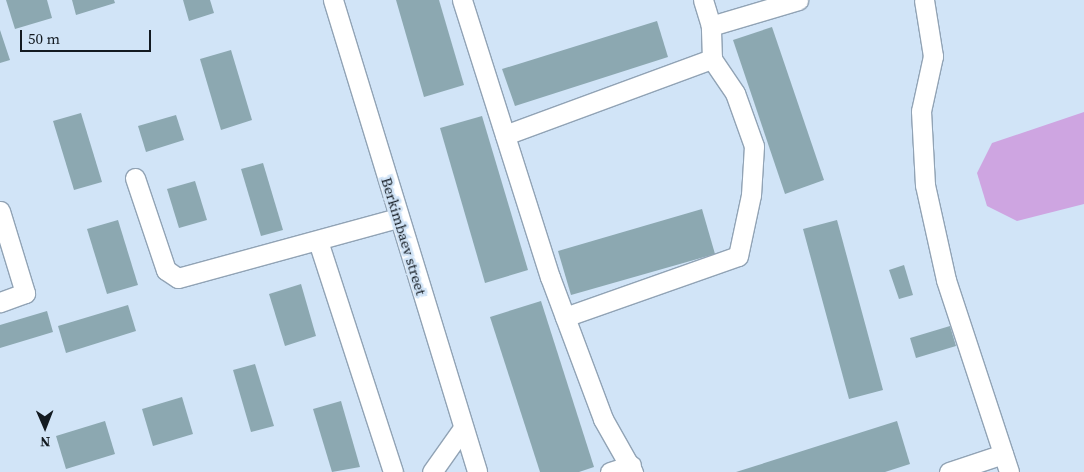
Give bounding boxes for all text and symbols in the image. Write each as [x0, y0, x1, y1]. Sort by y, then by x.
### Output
scale bar [22, 20, 154, 52]
text: 50 m [28, 28, 60, 49]
street label: Berkimbaev street [378, 175, 430, 297]
north arrow [20, 402, 70, 452]
text: N [40, 432, 51, 452]

